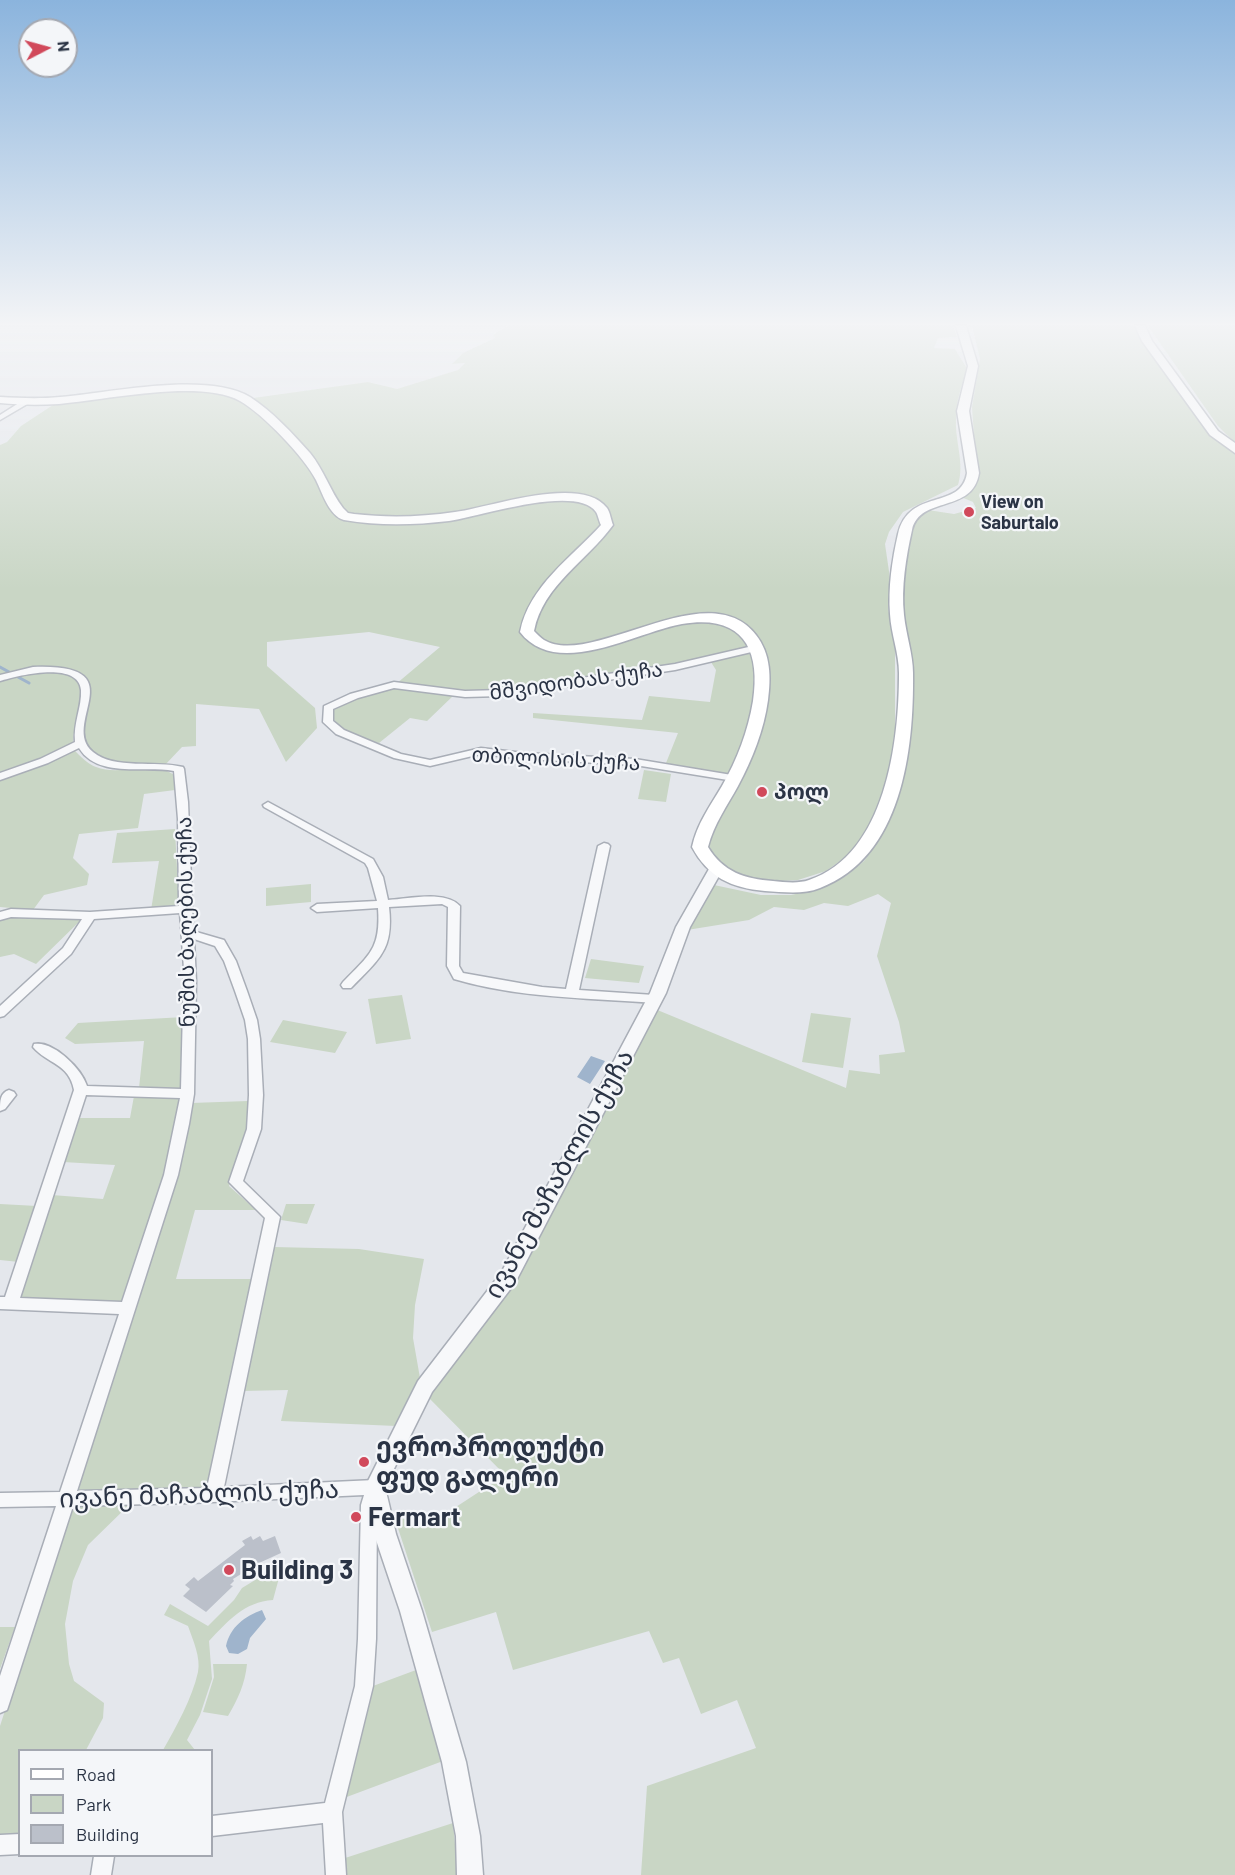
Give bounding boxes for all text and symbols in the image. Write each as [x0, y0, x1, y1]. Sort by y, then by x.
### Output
north arrow [18, 18, 78, 78]
text: N [54, 40, 74, 53]
place label: View on Saburtalo [981, 491, 1059, 534]
marker: View on Saburtalo [962, 505, 976, 519]
street label: მშვიდობას ქუჩა [488, 656, 664, 706]
street label: თბილისის ქუჩა [471, 742, 641, 776]
place label: პოლ [774, 779, 829, 805]
marker: პოლ [755, 785, 769, 799]
street label: ნუშის ბაღების ქუჩა [172, 816, 200, 1028]
street label: ივანე მაჩაბლის ქუჩა [478, 1044, 640, 1304]
place label: ევროპროდუქტი ფუდ გალერი [376, 1431, 604, 1492]
marker: ევროპროდუქტი ფუდ გალერი [357, 1455, 371, 1469]
street label: ივანე მაჩაბლის ქუჩა [59, 1474, 339, 1514]
place label: Fermart [368, 1501, 461, 1533]
marker: Fermart [349, 1510, 363, 1524]
place label: Building 3 [241, 1554, 353, 1586]
marker: Building 3 [222, 1563, 236, 1577]
legend [18, 1749, 213, 1857]
text: Road [76, 1763, 116, 1785]
text: Park [76, 1793, 111, 1815]
text: Building [76, 1823, 139, 1845]

